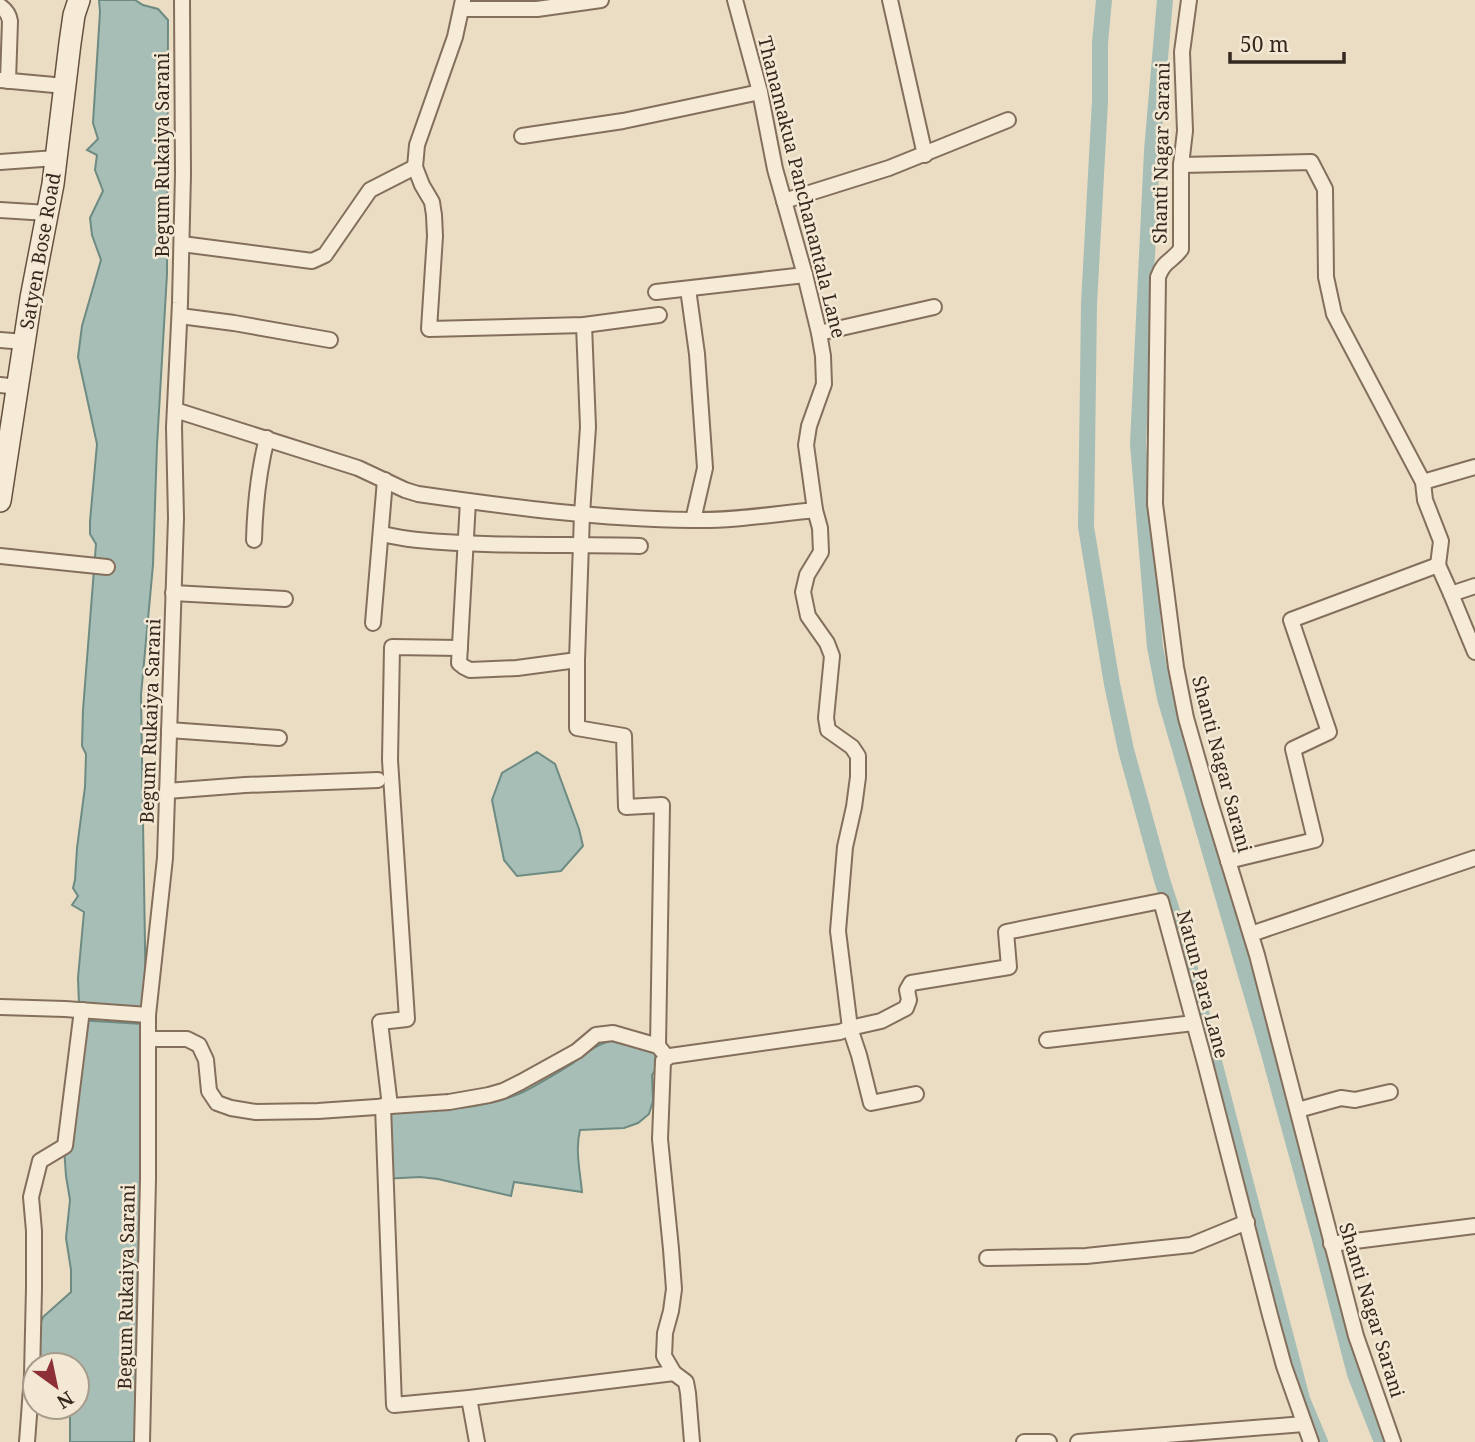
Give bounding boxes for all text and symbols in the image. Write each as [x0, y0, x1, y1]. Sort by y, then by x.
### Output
scale bar [1230, 21, 1344, 65]
text: 50 m [1240, 30, 1289, 58]
street label: Thanamakua Panchanantala Lane [752, 33, 852, 341]
street label: Begum Rukaiya Sarani [149, 52, 175, 258]
street label: Shanti Nagar Sarani [1146, 62, 1176, 244]
street label: Satyen Bose Road [13, 170, 67, 331]
street label: Begum Rukaiya Sarani [133, 618, 167, 824]
street label: Shanti Nagar Sarani [1186, 673, 1258, 855]
street label: Natun Para Lane [1171, 907, 1235, 1061]
street label: Begum Rukaiya Sarani [111, 1184, 141, 1390]
street label: Shanti Nagar Sarani [1333, 1219, 1411, 1401]
north arrow [21, 1351, 91, 1421]
text: N [52, 1385, 79, 1415]

